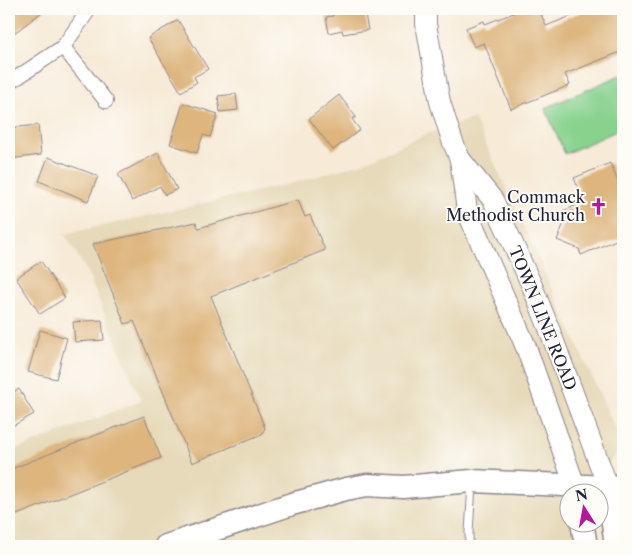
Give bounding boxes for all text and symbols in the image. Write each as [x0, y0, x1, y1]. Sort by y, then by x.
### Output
place label: Commack Methodist Church [446, 187, 586, 225]
church icon: Commack Methodist Church [589, 196, 609, 216]
street label: TOWN LINE ROAD [505, 243, 581, 393]
north arrow [560, 482, 610, 532]
text: N [574, 485, 589, 505]

